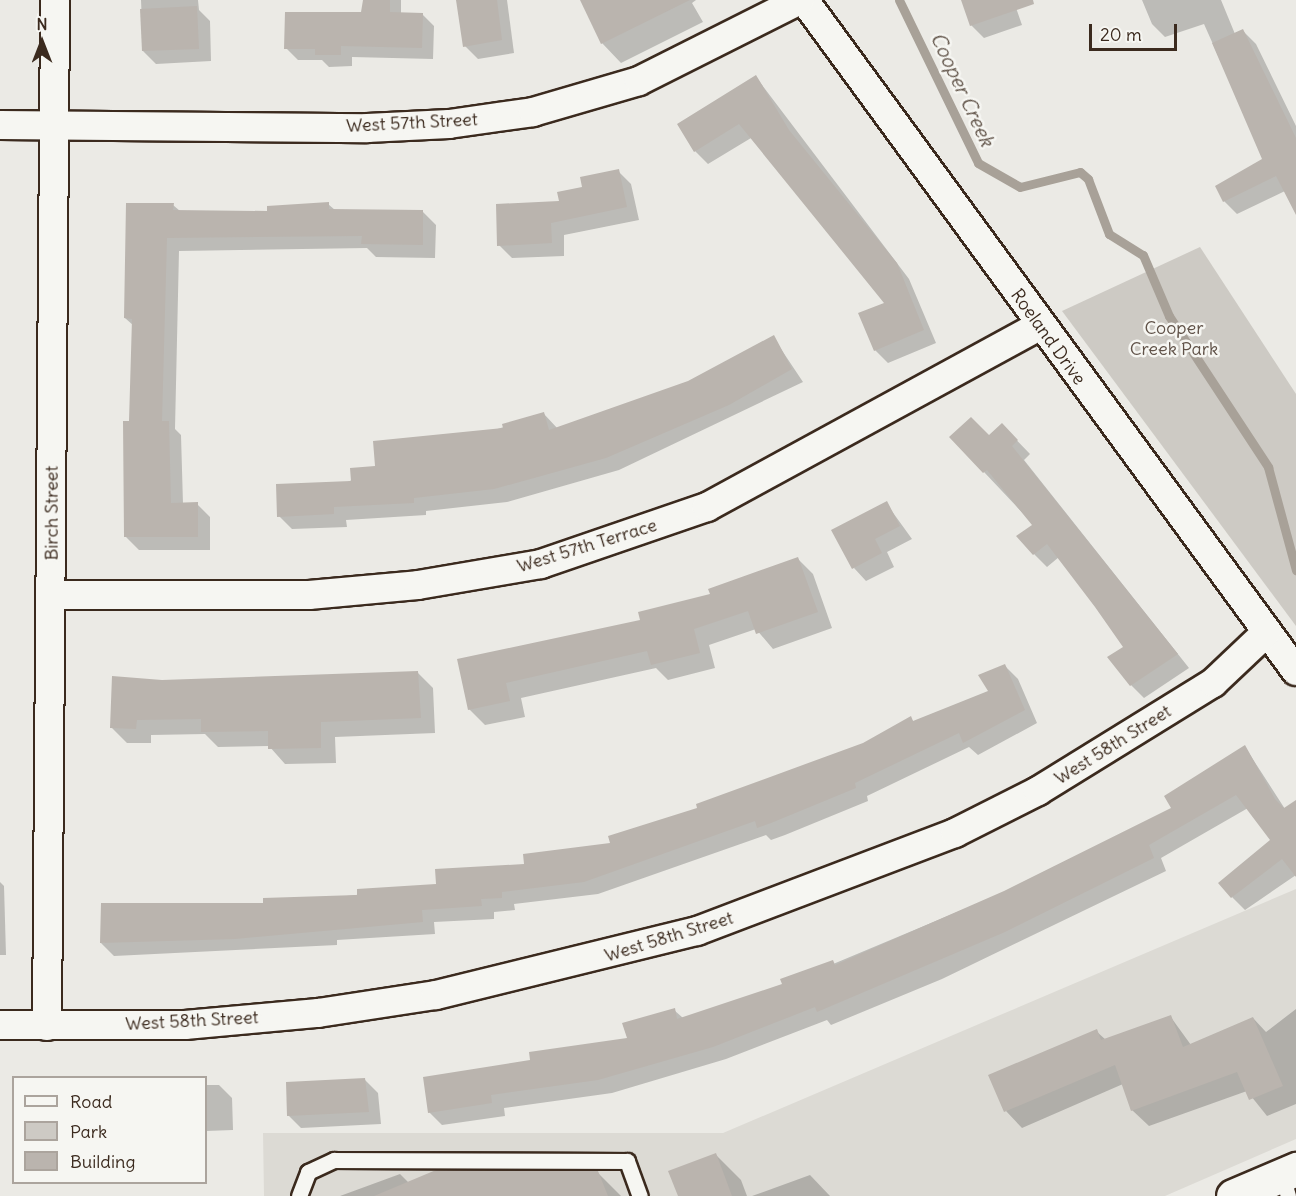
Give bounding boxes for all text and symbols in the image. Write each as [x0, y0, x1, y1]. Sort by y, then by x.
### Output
north arrow [12, 12, 72, 72]
scale bar [1092, 12, 1180, 50]
text: N [36, 14, 48, 34]
text: 20 m [1100, 23, 1142, 46]
water label: Cooper Creek [926, 28, 1000, 150]
street label: West 57th Street [346, 109, 478, 137]
street label: Roeland Drive [1006, 285, 1090, 389]
park label: Cooper Creek Park [1130, 318, 1218, 360]
street label: Birch Street [41, 466, 63, 560]
street label: West 57th Terrace [515, 514, 659, 578]
street label: West 58th Street [1051, 700, 1175, 790]
street label: West 58th Street [602, 907, 736, 967]
street label: West 58th Street [125, 1007, 259, 1035]
legend [12, 1076, 207, 1184]
text: Road [70, 1090, 112, 1113]
text: Park [70, 1120, 107, 1143]
text: Building [70, 1150, 135, 1173]

